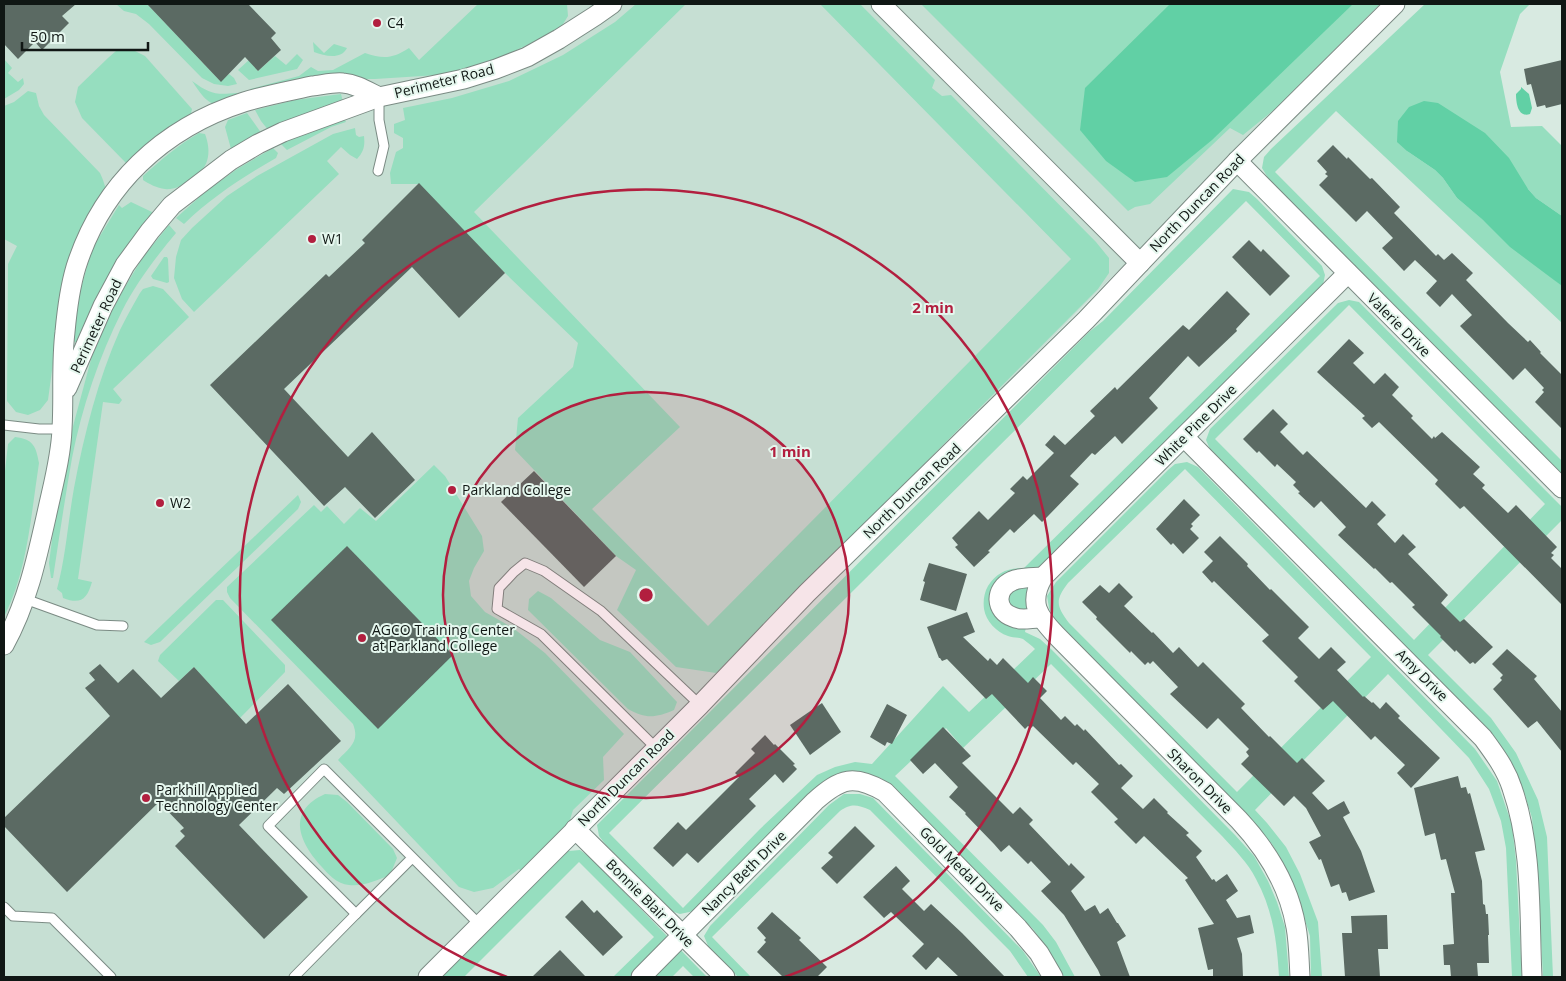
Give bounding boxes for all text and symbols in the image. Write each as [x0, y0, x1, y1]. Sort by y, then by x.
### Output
place label: C4 [387, 13, 404, 32]
marker: C4 [371, 17, 383, 29]
scale bar [22, 20, 149, 52]
text: 50 m [30, 26, 65, 46]
street label: Perimeter Road [392, 59, 496, 102]
street label: North Duncan Road [1145, 150, 1248, 256]
place label: W1 [322, 229, 343, 248]
marker: W1 [306, 233, 318, 245]
street label: Perimeter Road [65, 276, 126, 376]
street label: Valerie Drive [1363, 289, 1435, 361]
text: 2 min [912, 297, 954, 317]
street label: White Pine Drive [1151, 380, 1241, 469]
street label: North Duncan Road [859, 439, 965, 542]
text: 1 min [769, 441, 811, 461]
place label: Parkland College [462, 480, 571, 499]
marker: Parkland College [446, 484, 458, 496]
place label: W2 [170, 493, 191, 512]
marker: W2 [154, 497, 166, 509]
centre of rings [637, 586, 655, 604]
place label: AGCO Training Center at Parkland College [372, 620, 515, 655]
marker: AGCO Training Center at Parkland College [356, 632, 368, 644]
street label: Amy Drive [1392, 644, 1453, 705]
street label: North Duncan Road [573, 725, 678, 830]
street label: Sharon Drive [1164, 744, 1237, 817]
place label: Parkhill Applied Technology Center [156, 780, 278, 815]
marker: Parkhill Applied Technology Center [140, 792, 152, 804]
street label: Gold Medal Drive [916, 822, 1009, 915]
street label: Nancy Beth Drive [697, 826, 790, 919]
street label: Bonnie Blair Drive [602, 854, 699, 951]

